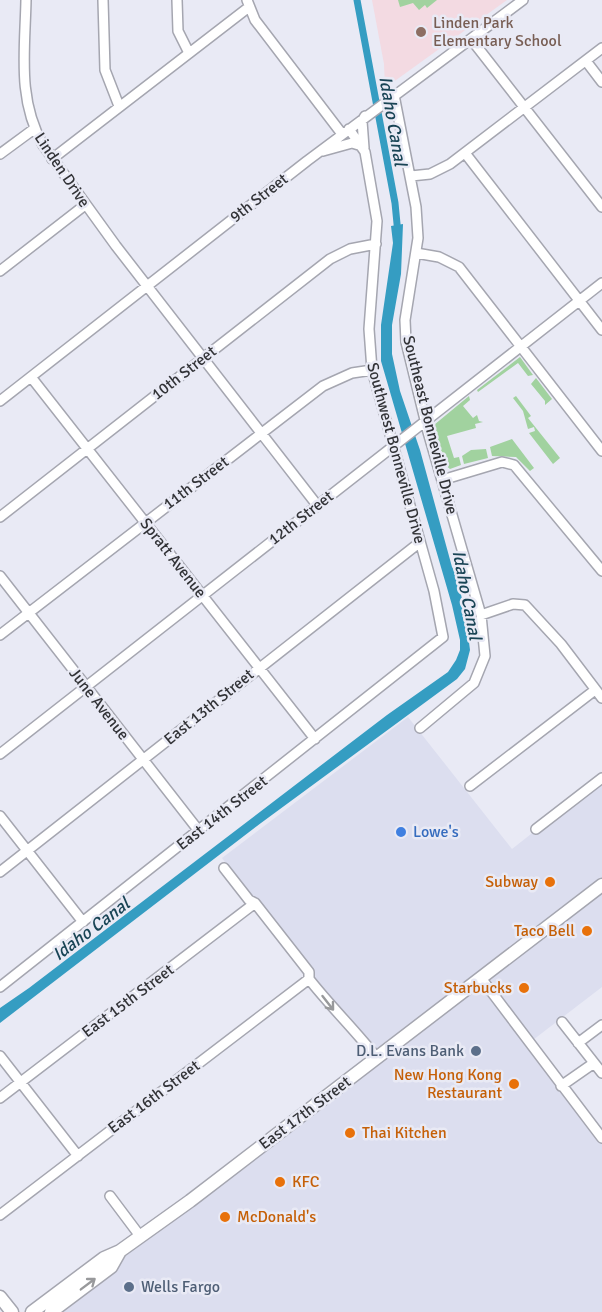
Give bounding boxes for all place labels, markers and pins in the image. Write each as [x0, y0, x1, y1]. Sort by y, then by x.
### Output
place label: Linden Park Elementary School [433, 13, 562, 51]
marker: Linden Park Elementary School [414, 25, 428, 39]
place label: Lowe's [413, 822, 459, 842]
marker: Lowe's [394, 825, 408, 839]
place label: Subway [485, 872, 539, 892]
marker: Subway [543, 875, 557, 889]
place label: Taco Bell [514, 921, 575, 941]
marker: Taco Bell [580, 924, 594, 938]
place label: Starbucks [444, 978, 512, 998]
marker: Starbucks [517, 981, 531, 995]
place label: D.L. Evans Bank [356, 1041, 464, 1061]
marker: D.L. Evans Bank [469, 1044, 483, 1058]
place label: New Hong Kong Restaurant [394, 1065, 502, 1103]
marker: New Hong Kong Restaurant [507, 1077, 521, 1091]
place label: Thai Kitchen [362, 1123, 447, 1143]
marker: Thai Kitchen [343, 1126, 357, 1140]
place label: KFC [292, 1172, 320, 1192]
marker: KFC [273, 1175, 287, 1189]
place label: McDonald's [237, 1207, 316, 1227]
marker: McDonald's [218, 1210, 232, 1224]
place label: Wells Fargo [141, 1277, 220, 1297]
marker: Wells Fargo [122, 1280, 136, 1294]

